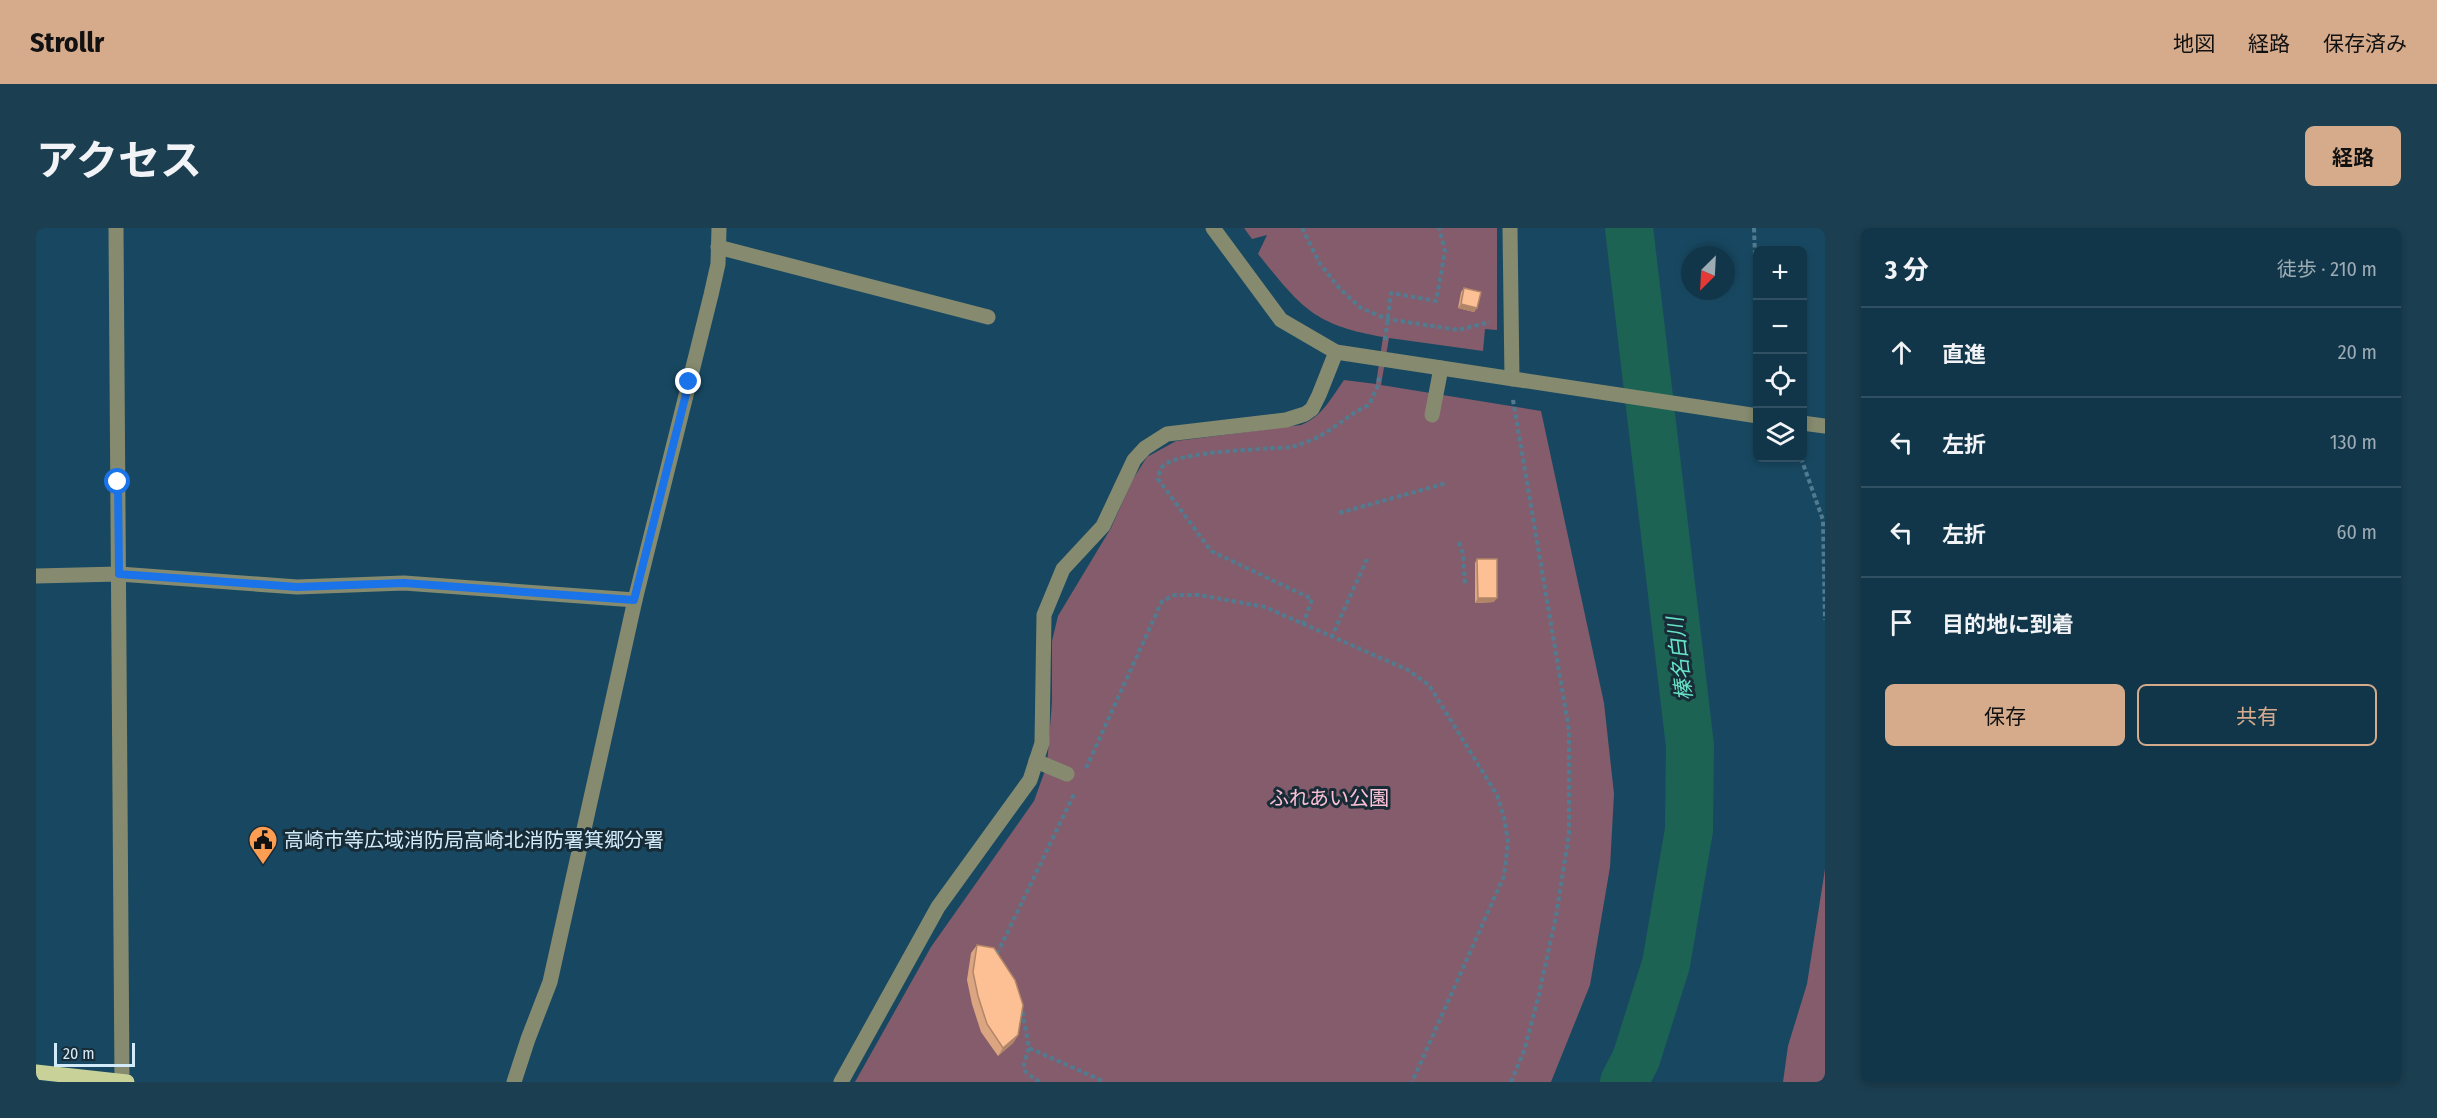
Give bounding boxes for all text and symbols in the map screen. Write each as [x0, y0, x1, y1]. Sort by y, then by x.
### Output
text: Strollr [30, 26, 104, 59]
text: 地図 [2173, 31, 2215, 57]
text: 経路 [2248, 31, 2290, 57]
text: 保存済み [2323, 31, 2407, 57]
button: 経路 [2305, 126, 2401, 186]
text: アクセス [36, 136, 202, 186]
north arrow [1681, 246, 1735, 300]
map controls [1753, 246, 1807, 462]
button: + [1753, 246, 1807, 300]
text: 3 分 [1885, 255, 1929, 286]
text: 徒歩 · 210 m [2277, 257, 2377, 281]
button: − [1753, 300, 1807, 354]
icon: ahead [1885, 336, 1918, 369]
text: 20 m [2338, 340, 2377, 364]
text: 直進 [1942, 341, 1986, 368]
button: locate [1753, 354, 1807, 408]
route end [675, 368, 701, 394]
button: layers [1753, 408, 1807, 462]
icon: left [1885, 426, 1918, 459]
text: 130 m [2330, 430, 2377, 454]
text: 左折 [1942, 431, 1986, 458]
route start [104, 468, 130, 494]
icon: left [1885, 516, 1918, 549]
text: 60 m [2337, 520, 2377, 544]
text: 左折 [1942, 521, 1986, 548]
icon: arrive [1885, 606, 1918, 639]
text: 目的地に到着 [1942, 611, 2074, 638]
water label: 榛名白川 [1662, 614, 1698, 702]
button: 保存 [1885, 684, 2125, 746]
button: 共有 [2137, 684, 2377, 746]
park label: ふれあい公園 [1269, 786, 1389, 810]
public building icon: 高崎市等広域消防局高崎北消防署箕郷分署 [247, 824, 279, 866]
place label: 高崎市等広域消防局高崎北消防署箕郷分署 [284, 828, 664, 852]
scale bar [54, 1040, 135, 1068]
text: 20 m [63, 1044, 94, 1063]

